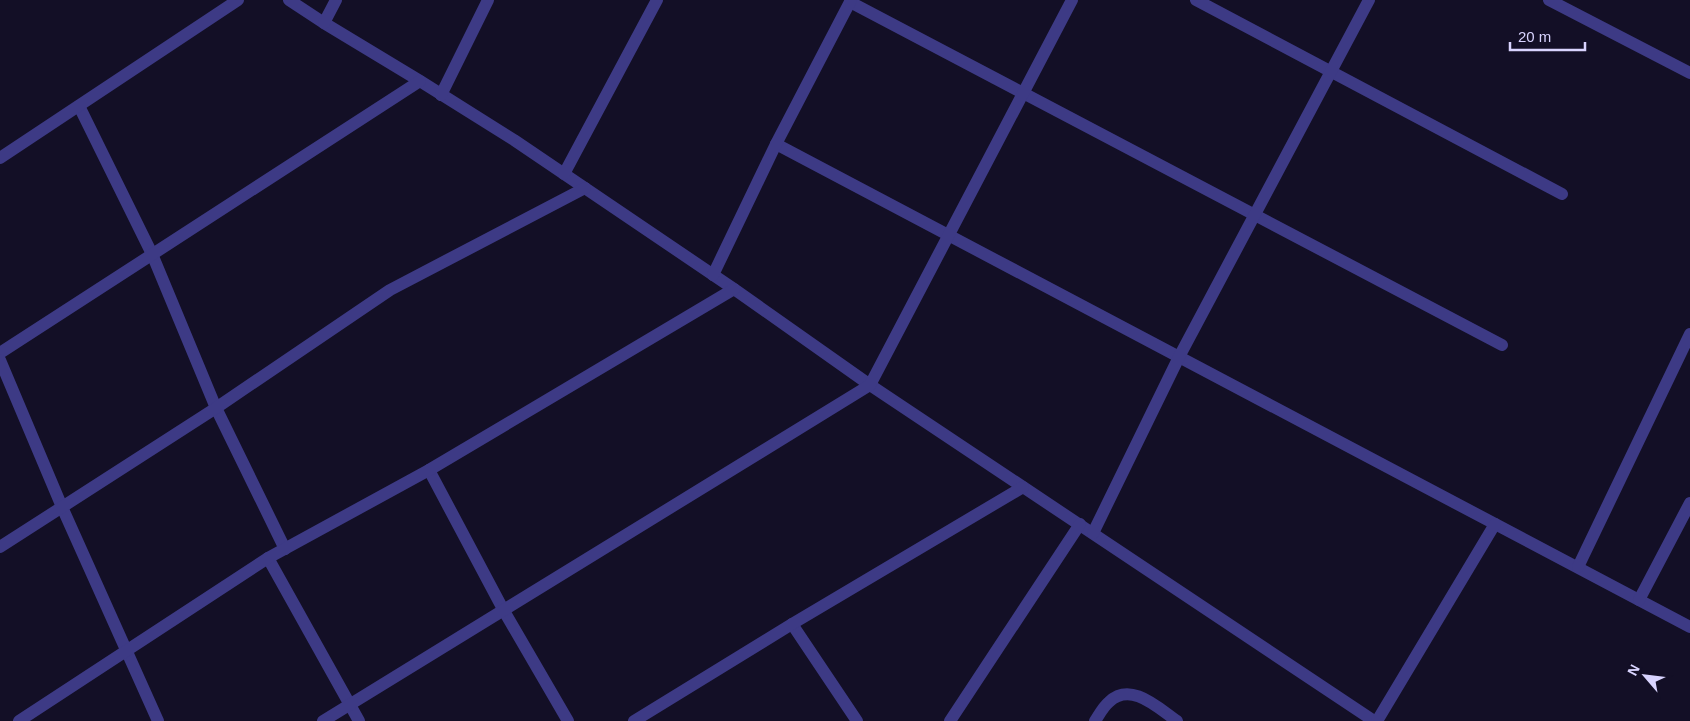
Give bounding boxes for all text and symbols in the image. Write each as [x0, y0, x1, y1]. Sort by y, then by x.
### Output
scale bar [1510, 20, 1585, 52]
text: 20 m [1518, 28, 1551, 45]
north arrow [1620, 651, 1670, 701]
text: N [1624, 662, 1643, 678]

